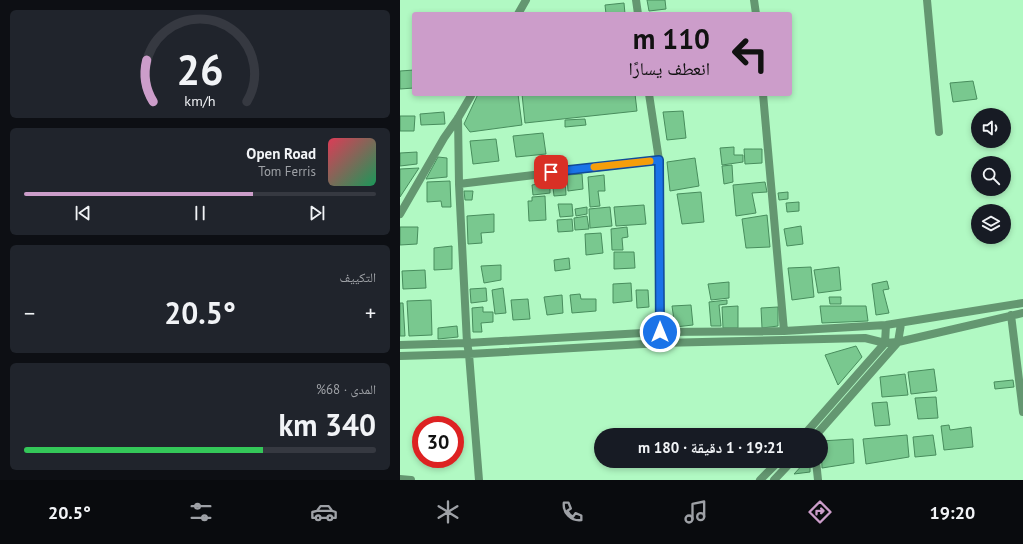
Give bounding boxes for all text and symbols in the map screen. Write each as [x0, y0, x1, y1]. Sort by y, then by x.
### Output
text: 110 m [633, 20, 710, 57]
icon: left [724, 28, 776, 80]
text: 26 [176, 43, 224, 96]
text: انعطف يسارًا [629, 57, 710, 80]
text: km/h [184, 90, 216, 109]
map controls [971, 108, 1011, 244]
button: sound [971, 108, 1011, 148]
text: Open Road [246, 144, 316, 163]
pin [534, 155, 568, 189]
button: search [971, 156, 1011, 196]
icon: arrive [540, 161, 562, 183]
text: Tom Ferris [258, 163, 316, 180]
icon: previous [72, 202, 94, 224]
icon: pause [189, 202, 211, 224]
icon: next [306, 202, 328, 224]
button: layers [971, 204, 1011, 244]
text: التكييف [340, 269, 376, 286]
text: 20.5° [164, 293, 236, 332]
text: − [24, 299, 35, 327]
text: + [365, 299, 376, 327]
position arrow [639, 311, 681, 353]
text: المدى · 68% [316, 381, 376, 398]
text: 340 km [278, 405, 376, 444]
speed limit sign: 30 [412, 416, 464, 468]
text: 19:21 · 1 دقيقة · 180 m [638, 438, 784, 457]
icon: filters [187, 498, 215, 526]
icon: car [310, 498, 338, 526]
icon: climate [434, 498, 462, 526]
icon: phone [558, 498, 586, 526]
icon: music [682, 498, 710, 526]
icon: directions [806, 498, 834, 526]
text: 20.5° [48, 501, 91, 524]
text: 19:20 [929, 501, 975, 524]

